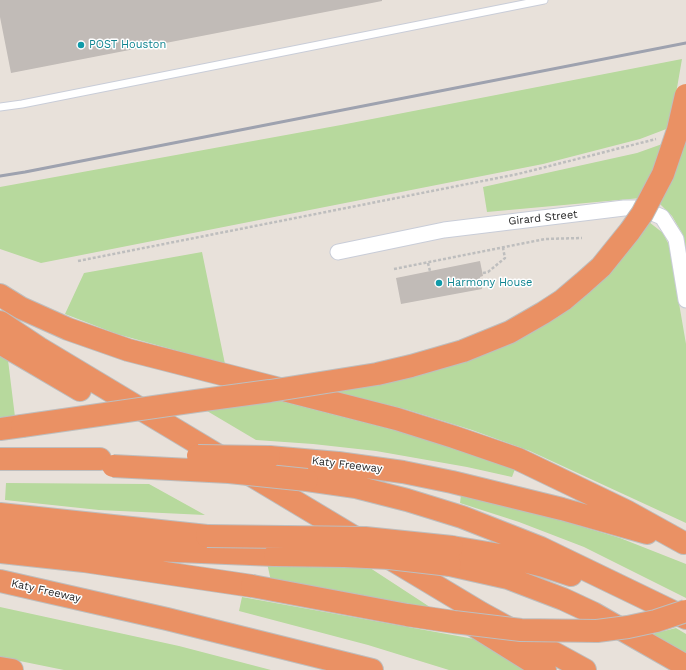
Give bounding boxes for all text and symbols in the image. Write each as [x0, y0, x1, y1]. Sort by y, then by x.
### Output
place label: POST Houston [89, 38, 166, 52]
marker: POST Houston [76, 40, 86, 50]
street label: Girard Street [508, 208, 578, 228]
place label: Harmony House [447, 276, 532, 290]
marker: Harmony House [434, 278, 444, 288]
street label: Katy Freeway [311, 454, 383, 476]
street label: Katy Freeway [10, 577, 82, 605]

